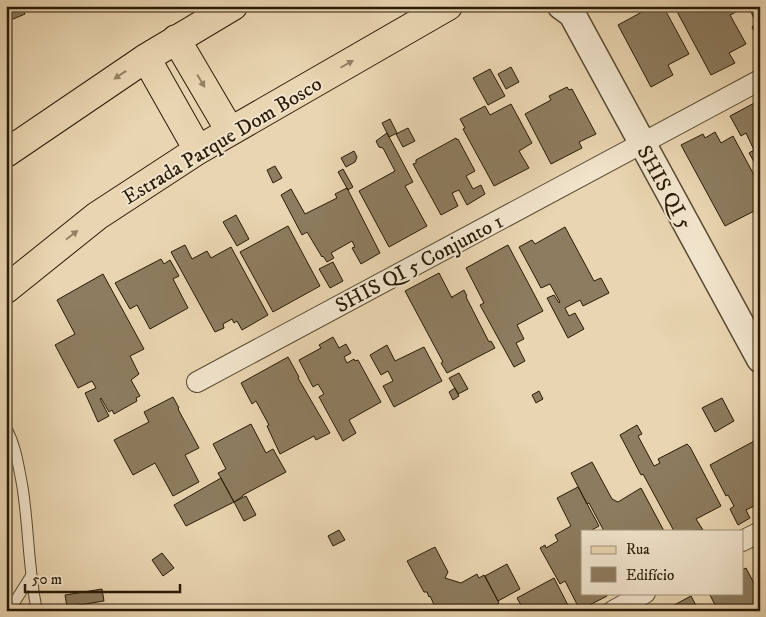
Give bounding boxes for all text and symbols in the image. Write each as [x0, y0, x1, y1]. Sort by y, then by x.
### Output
one-way arrow [340, 60, 353, 69]
one-way arrow [114, 70, 127, 80]
street label: Estrada Parque Dom Bosco [118, 71, 327, 211]
one-way arrow [196, 74, 205, 87]
street label: SHIS QI 5 [631, 141, 698, 234]
street label: SHIS QI 5 Conjunto 1 [331, 209, 508, 319]
one-way arrow [65, 230, 79, 240]
legend [581, 530, 744, 594]
text: Rua [626, 540, 650, 559]
scale bar [25, 562, 180, 594]
text: Edifício [626, 566, 674, 585]
text: 50 m [32, 570, 62, 589]

